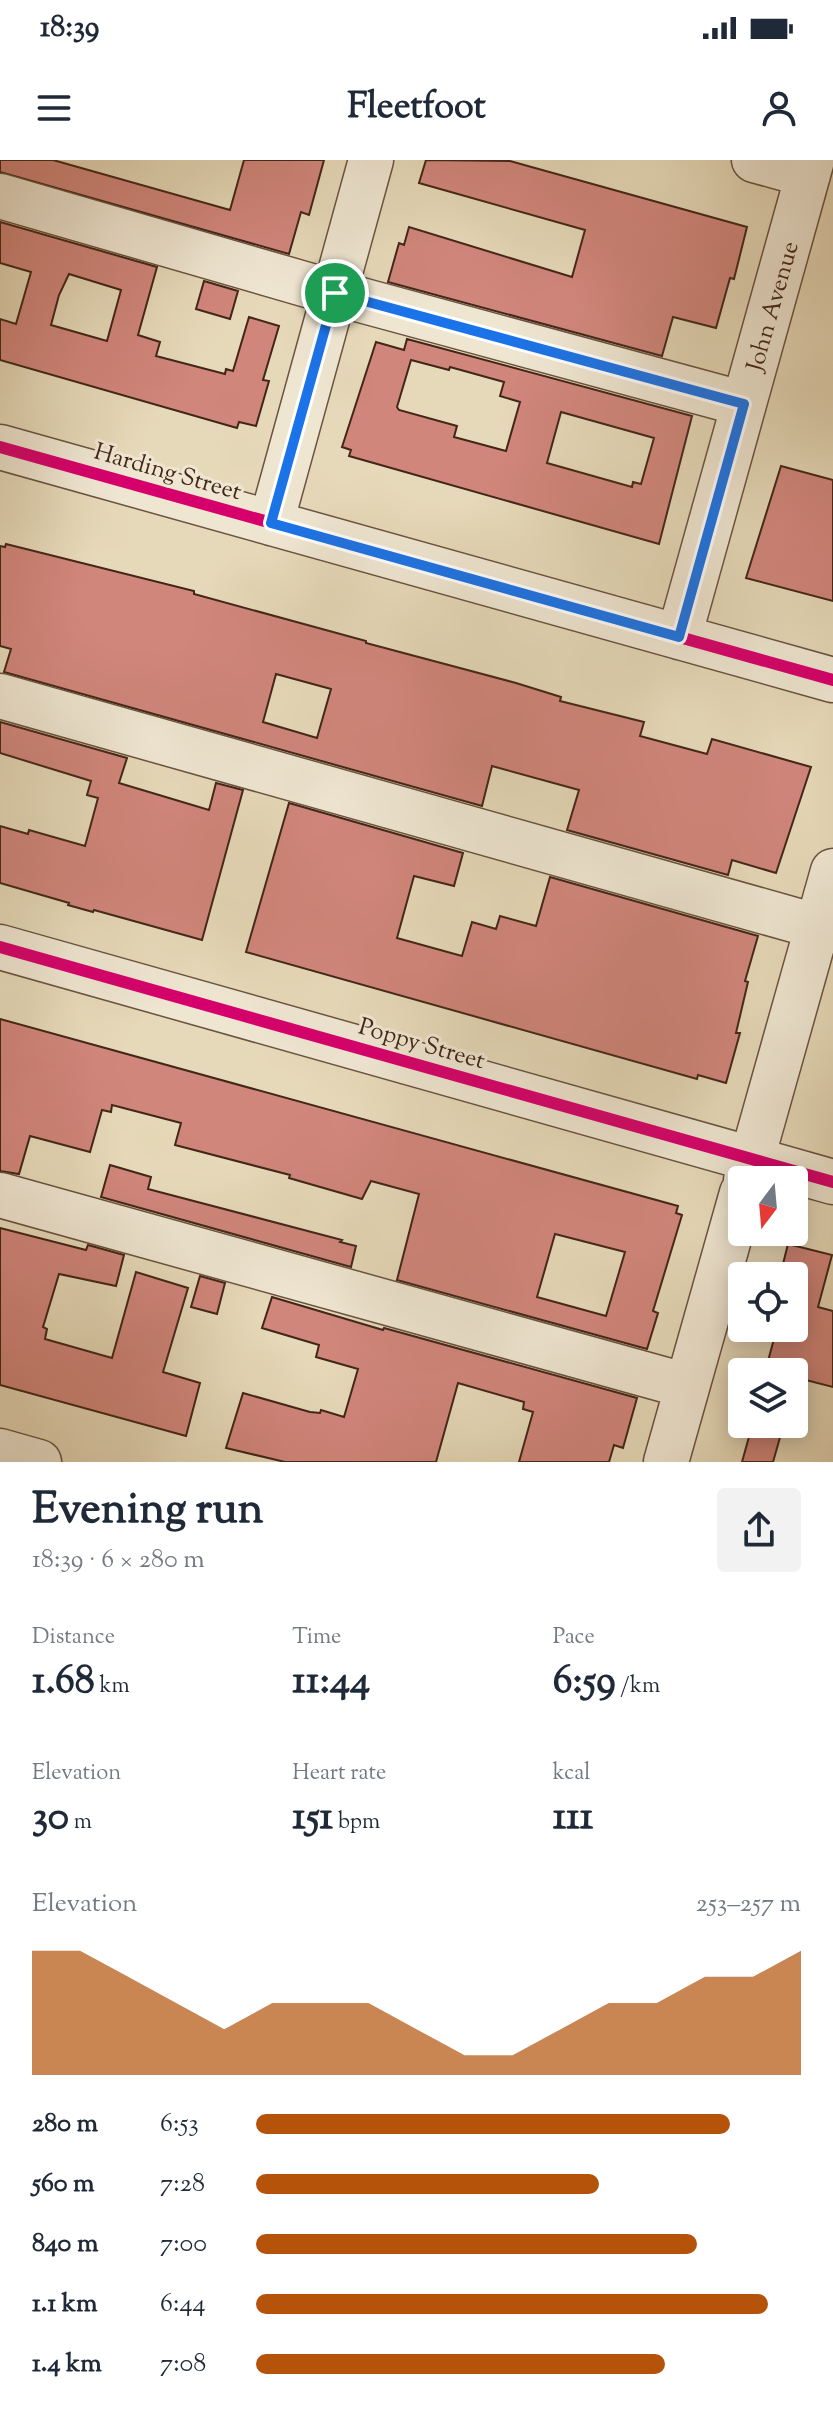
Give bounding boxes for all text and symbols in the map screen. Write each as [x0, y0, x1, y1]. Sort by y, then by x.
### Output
text: 18:39 [40, 7, 99, 50]
text: Fleetfoot [347, 82, 486, 134]
icon: menu [32, 86, 76, 130]
icon: person [757, 86, 801, 130]
street label: John Avenue [739, 238, 809, 377]
pin [301, 259, 369, 327]
icon: arrive [313, 271, 357, 315]
street label: Harding Street [90, 436, 245, 510]
street label: Poppy Street [354, 1011, 489, 1079]
north arrow [728, 1166, 808, 1246]
map controls [728, 1166, 808, 1438]
button: locate [728, 1262, 808, 1342]
button: layers [728, 1358, 808, 1438]
text: Evening run [32, 1480, 264, 1543]
button: share [717, 1488, 801, 1572]
text: 18:39 · 6 × 280 m [32, 1542, 205, 1579]
text: Distance [32, 1622, 115, 1654]
text: Time [292, 1622, 341, 1654]
text: Pace [553, 1622, 595, 1654]
text: 1.68 [32, 1654, 95, 1711]
text: 11:44 [292, 1654, 370, 1711]
text: 6:59 [553, 1654, 616, 1711]
text: km [95, 1671, 130, 1703]
text: /km [616, 1671, 660, 1703]
text: Elevation [32, 1758, 121, 1790]
text: Heart rate [292, 1758, 386, 1790]
text: kcal [553, 1758, 590, 1790]
text: 30 [32, 1790, 69, 1847]
text: 151 [292, 1790, 333, 1847]
text: 111 [553, 1790, 593, 1847]
text: m [69, 1807, 92, 1839]
text: bpm [333, 1807, 380, 1839]
text: Elevation [32, 1886, 137, 1923]
text: 253–257 m [696, 1886, 801, 1923]
text: 280 m [32, 2106, 98, 2143]
text: 6:53 [160, 2106, 199, 2143]
text: 560 m [32, 2166, 95, 2203]
text: 7:28 [160, 2166, 205, 2203]
text: 840 m [32, 2226, 98, 2263]
text: 7:00 [160, 2226, 207, 2263]
text: 1.1 km [32, 2286, 97, 2323]
text: 6:44 [160, 2286, 206, 2323]
text: 1.4 km [32, 2346, 102, 2383]
text: 7:08 [160, 2346, 206, 2383]

